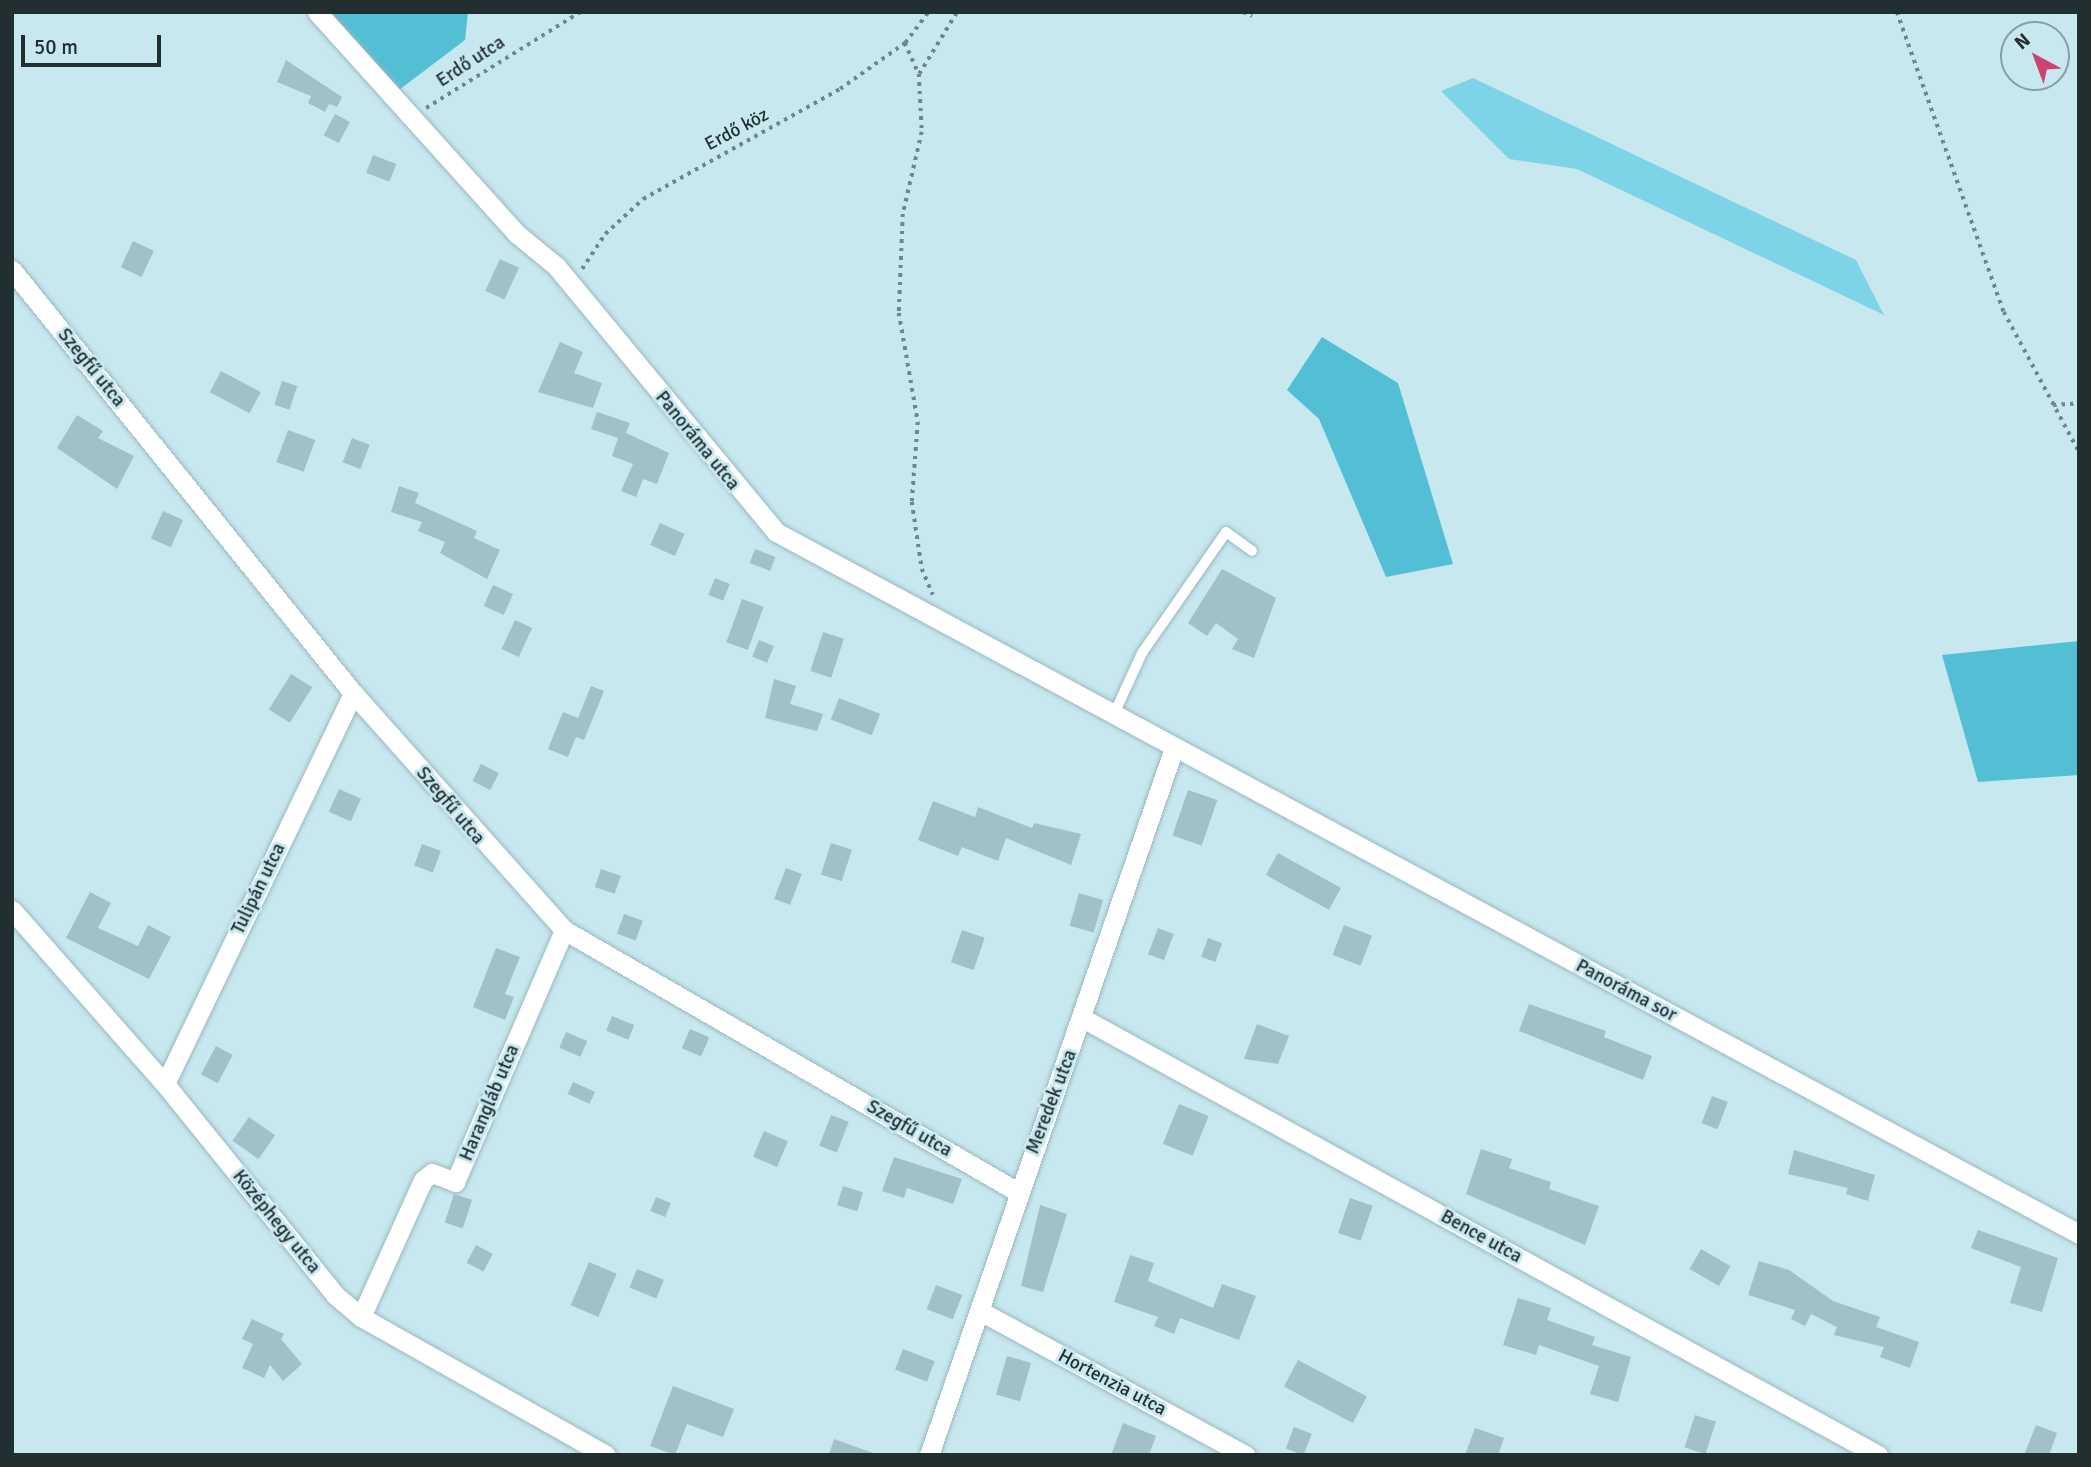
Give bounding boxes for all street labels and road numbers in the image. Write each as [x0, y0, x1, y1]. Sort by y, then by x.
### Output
street label: Erdő utca [432, 31, 510, 93]
street label: Erdő köz [701, 104, 773, 156]
street label: Szegfű utca [52, 324, 130, 412]
street label: Panoráma utca [650, 387, 744, 495]
street label: Szegfű utca [411, 762, 489, 850]
street label: Tulipán utca [227, 840, 291, 938]
street label: Panoráma sor [1572, 955, 1680, 1027]
street label: Harangláb utca [455, 1041, 525, 1165]
street label: Meredek utca [1022, 1047, 1082, 1157]
street label: Szegfű utca [862, 1095, 956, 1163]
street label: Középhegy utca [227, 1166, 325, 1278]
street label: Bence utca [1436, 1205, 1526, 1269]
street label: Hortenzia utca [1054, 1345, 1170, 1421]

